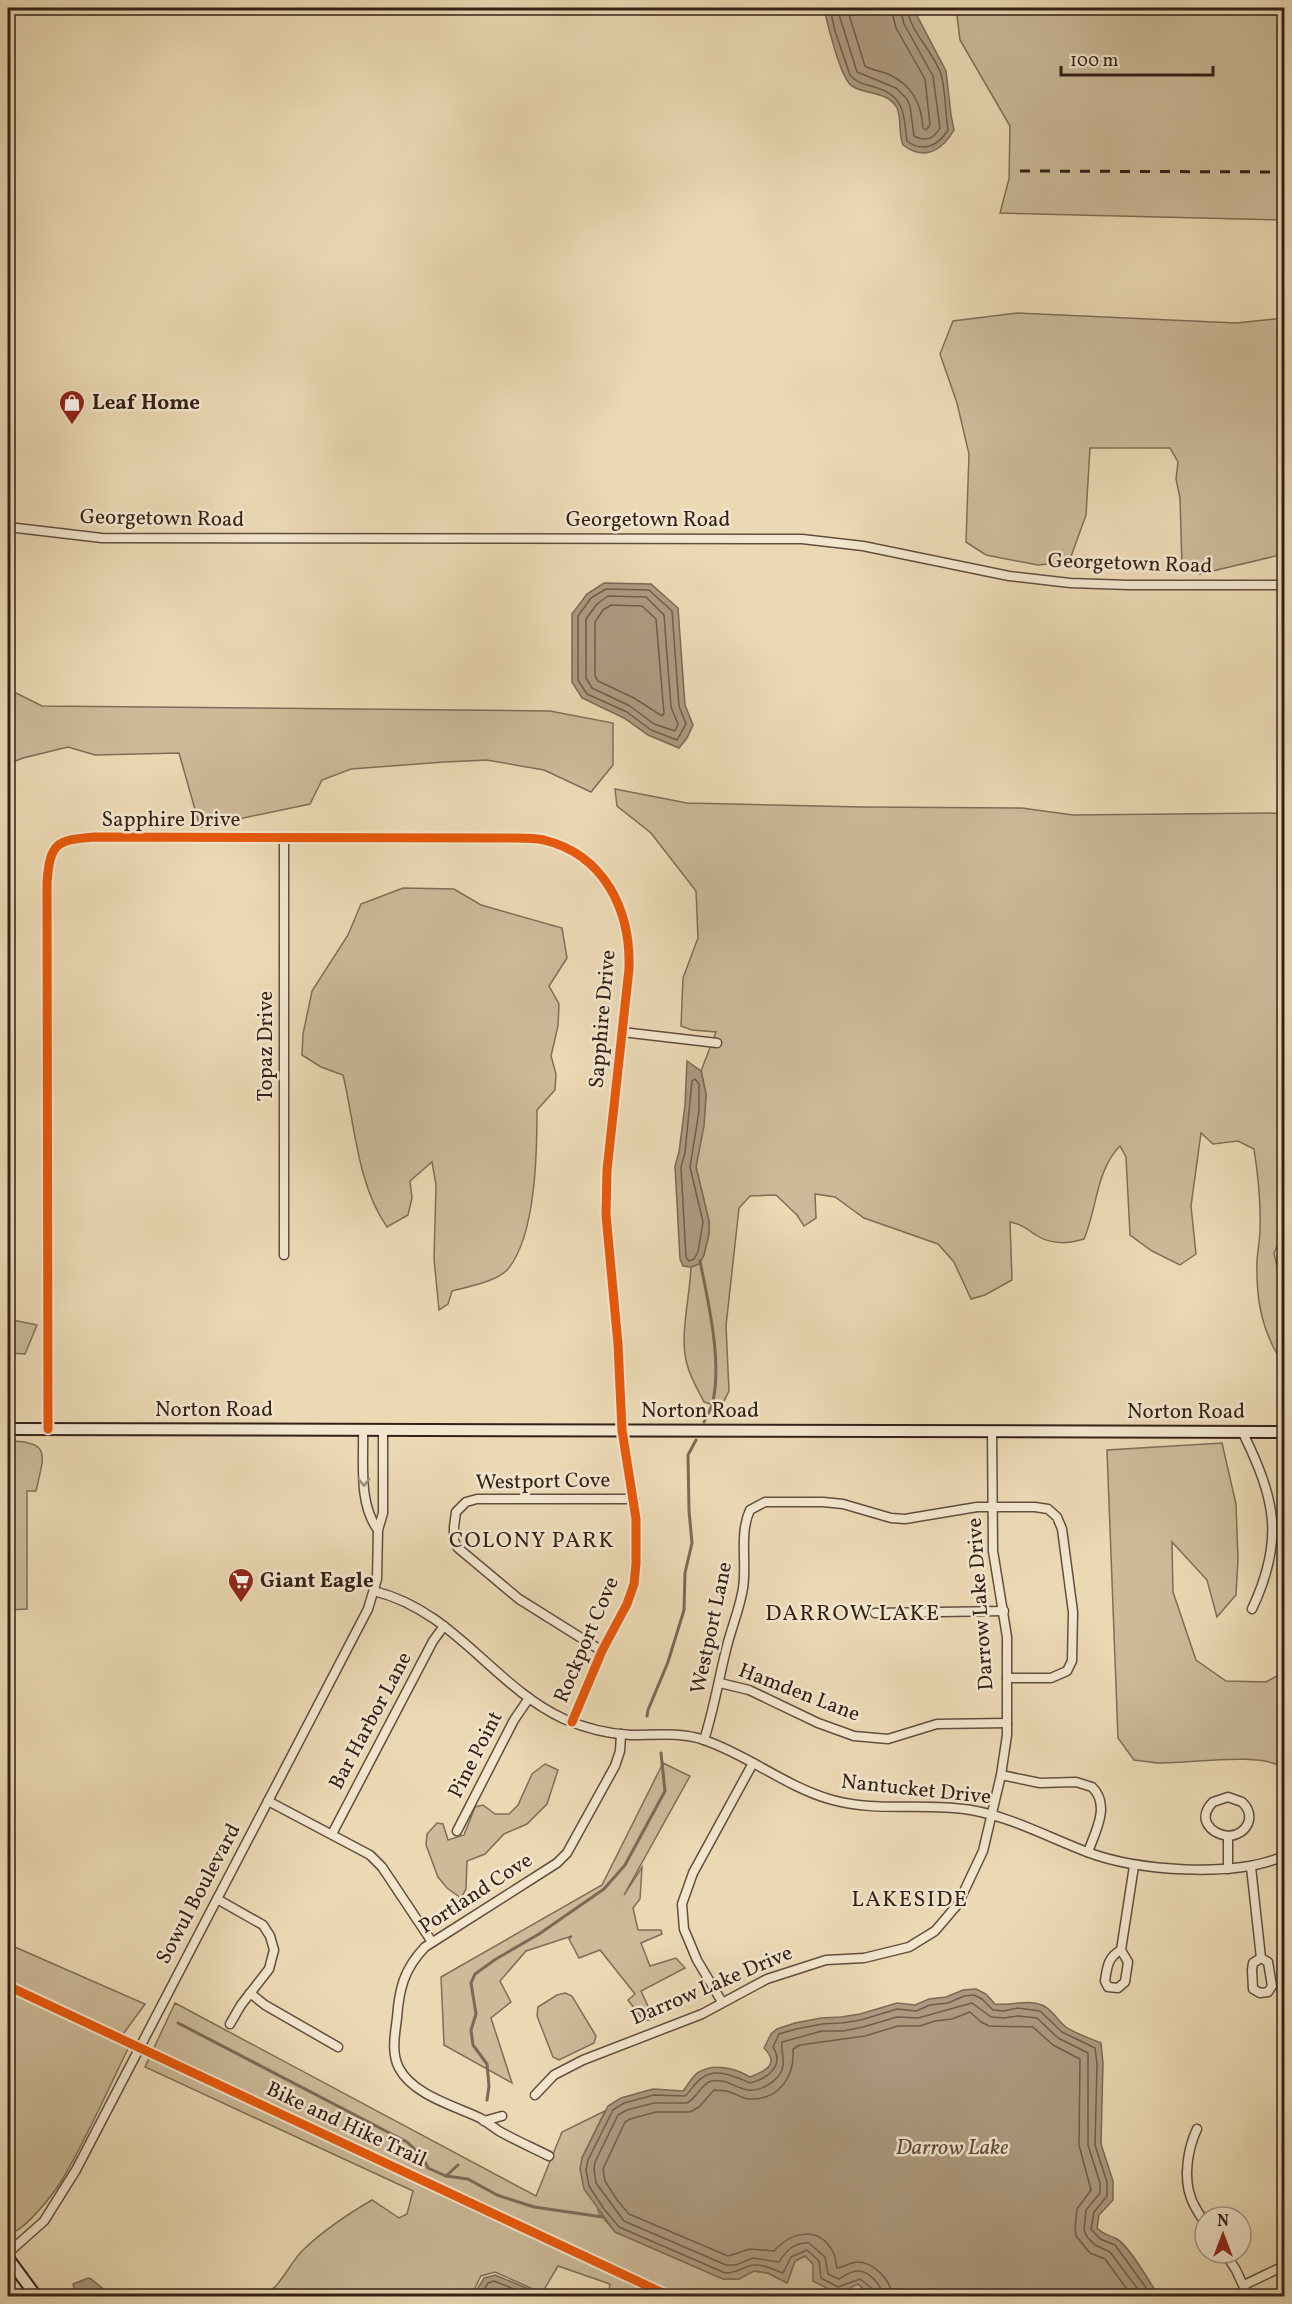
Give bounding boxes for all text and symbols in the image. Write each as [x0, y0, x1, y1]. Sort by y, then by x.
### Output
scale bar [1061, 39, 1212, 77]
text: 100 m [1070, 49, 1119, 74]
shop icon: Leaf Home [57, 388, 87, 426]
place label: Leaf Home [92, 389, 200, 418]
street label: Georgetown Road [80, 503, 244, 535]
street label: Georgetown Road [566, 506, 730, 535]
street label: Georgetown Road [1047, 547, 1213, 581]
street label: Sapphire Drive [102, 806, 241, 835]
street label: Sapphire Drive [582, 948, 624, 1089]
street label: Topaz Drive [252, 991, 281, 1101]
street label: Norton Road [155, 1396, 273, 1425]
street label: Norton Road [641, 1397, 759, 1426]
street label: Norton Road [1127, 1398, 1245, 1427]
street label: Westport Cove [475, 1466, 611, 1498]
one-way arrow [358, 1477, 371, 1486]
street label: Darrow Lake Drive [961, 1517, 1001, 1691]
district label: COLONY PARK [449, 1526, 615, 1557]
street label: Westport Lane [684, 1559, 740, 1697]
supermarket icon: Giant Eagle [226, 1566, 256, 1604]
place label: Giant Eagle [260, 1567, 374, 1596]
street label: Rockport Cove [547, 1572, 627, 1708]
district label: DARROW LAKE [765, 1599, 941, 1630]
street label: Bar Harbor Lane [323, 1647, 419, 1795]
street label: Hamden Lane [734, 1657, 864, 1730]
street label: Pine Point [442, 1706, 510, 1804]
street label: Nantucket Drive [840, 1768, 992, 1812]
street label: Sowul Boulevard [150, 1819, 248, 1969]
street label: Portland Cove [414, 1846, 538, 1942]
district label: LAKESIDE [851, 1885, 969, 1916]
street label: Darrow Lake Drive [627, 1939, 797, 2033]
street label: Bike and Hike Trail [261, 2075, 431, 2175]
water label: Darrow Lake [896, 2133, 1008, 2164]
north arrow [1193, 2205, 1253, 2265]
text: N [1217, 2211, 1229, 2233]

